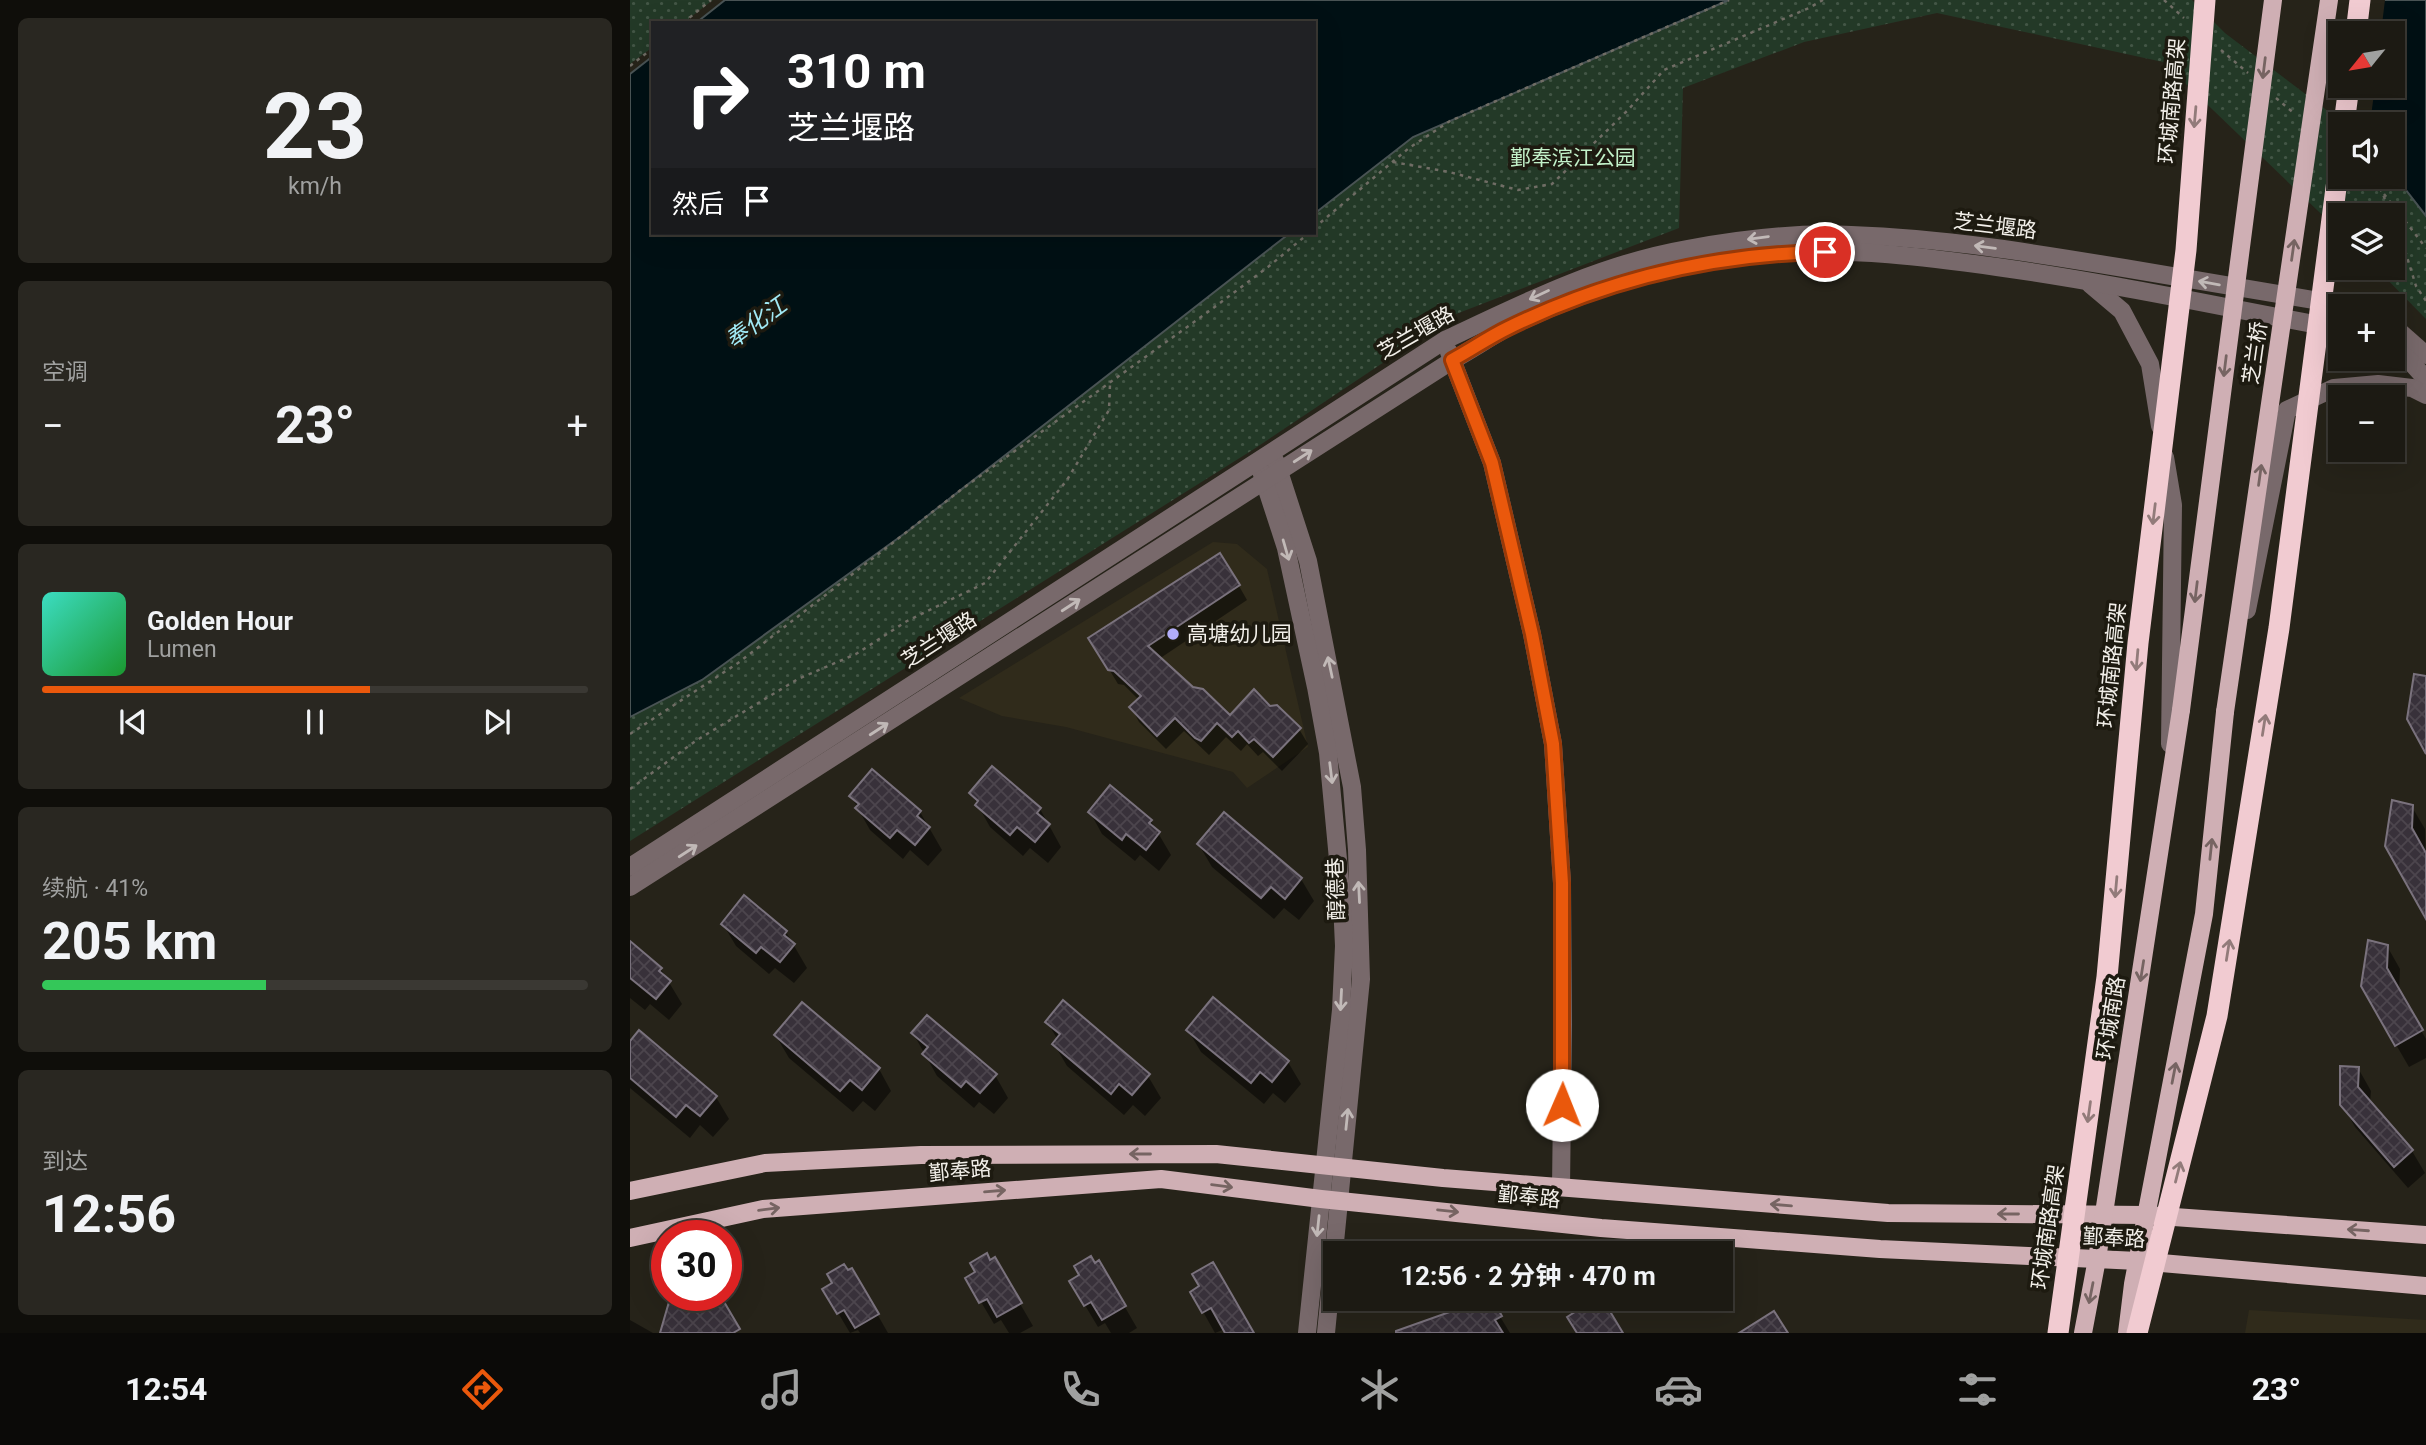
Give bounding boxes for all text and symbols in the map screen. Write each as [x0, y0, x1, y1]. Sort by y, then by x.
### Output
north arrow [2328, 21, 2404, 98]
map controls [2328, 21, 2405, 462]
street label: 环城南路高架 [2155, 37, 2189, 165]
text: 310 m [787, 43, 926, 100]
icon: right [672, 49, 763, 140]
one-way arrow [2258, 56, 2271, 79]
text: 23 [263, 74, 367, 180]
one-way arrow [2188, 105, 2201, 128]
text: 芝兰堰路 [787, 109, 915, 147]
button: sound [2328, 112, 2405, 189]
park label: 鄞奉滨江公园 [1510, 146, 1636, 170]
text: km/h [288, 173, 342, 200]
icon: arrive [738, 182, 776, 220]
text: 然后 [672, 189, 724, 219]
button: layers [2328, 203, 2405, 280]
street label: 芝兰堰路 [1952, 209, 2038, 243]
pin [1795, 222, 1855, 282]
one-way arrow [1747, 232, 1770, 245]
icon: arrive [1806, 233, 1844, 271]
one-way arrow [2286, 239, 2299, 262]
one-way arrow [1974, 241, 1997, 254]
one-way arrow [2199, 275, 2221, 289]
one-way arrow [1529, 289, 1550, 303]
water label: 奉化江 [720, 290, 794, 354]
button: + [2328, 294, 2405, 371]
street label: 芝兰堰路 [1374, 302, 1458, 364]
street label: 芝兰桥 [2239, 320, 2271, 386]
one-way arrow [2219, 354, 2232, 377]
text: 空调 [42, 359, 88, 386]
button: − [2328, 385, 2405, 462]
text: 23° [275, 395, 355, 456]
text: − [42, 404, 64, 448]
text: + [566, 404, 588, 448]
one-way arrow [1293, 448, 1313, 462]
one-way arrow [2254, 464, 2267, 487]
one-way arrow [2147, 502, 2160, 524]
one-way arrow [1280, 538, 1293, 561]
one-way arrow [2189, 580, 2202, 603]
one-way arrow [1060, 598, 1080, 612]
street label: 环城南路高架 [2093, 601, 2131, 729]
text: Golden Hour [147, 606, 293, 636]
street label: 芝兰堰路 [897, 607, 981, 673]
place label: 高塘幼儿园 [1187, 622, 1292, 646]
marker: 高塘幼儿园 [1165, 626, 1181, 642]
text: Lumen [147, 636, 217, 663]
one-way arrow [2130, 648, 2143, 671]
one-way arrow [1322, 656, 1336, 679]
icon: previous [114, 703, 152, 741]
icon: pause [296, 703, 334, 741]
icon: next [478, 703, 516, 741]
one-way arrow [2258, 715, 2271, 737]
one-way arrow [869, 721, 889, 735]
one-way arrow [1324, 761, 1337, 783]
one-way arrow [2205, 838, 2218, 861]
one-way arrow [677, 844, 697, 858]
street label: 醇德巷 [1323, 857, 1349, 921]
text: 续航 · 41% [42, 875, 148, 902]
one-way arrow [2109, 875, 2122, 897]
one-way arrow [1352, 881, 1365, 904]
text: 205 km [42, 911, 217, 972]
one-way arrow [2222, 939, 2235, 962]
one-way arrow [2135, 959, 2148, 982]
street label: 环城南路 [2093, 975, 2129, 1061]
one-way arrow [1335, 988, 1348, 1011]
one-way arrow [2167, 1062, 2181, 1085]
position arrow [1525, 1068, 1599, 1142]
one-way arrow [2082, 1101, 2095, 1123]
one-way arrow [1340, 1108, 1353, 1131]
one-way arrow [1128, 1147, 1151, 1161]
text: 到达 [42, 1148, 88, 1175]
street label: 鄞奉路 [928, 1156, 992, 1186]
one-way arrow [2172, 1161, 2185, 1184]
street label: 环城南路高架 [2027, 1163, 2069, 1291]
one-way arrow [1210, 1180, 1233, 1193]
street label: 鄞奉路 [1496, 1182, 1562, 1212]
text: 12:56 [42, 1184, 176, 1245]
one-way arrow [984, 1184, 1006, 1197]
one-way arrow [1770, 1198, 1793, 1211]
one-way arrow [757, 1202, 780, 1215]
one-way arrow [1436, 1205, 1459, 1218]
one-way arrow [1997, 1207, 2020, 1221]
one-way arrow [1311, 1214, 1324, 1237]
speed limit sign: 30 [651, 1220, 742, 1311]
one-way arrow [2347, 1223, 2370, 1236]
street label: 鄞奉路 [2082, 1224, 2146, 1252]
text: 12:56 · 2 分钟 · 470 m [1400, 1261, 1656, 1291]
one-way arrow [2083, 1281, 2097, 1304]
icon: directions [458, 1365, 507, 1414]
icon: music [757, 1365, 806, 1414]
icon: phone [1056, 1365, 1105, 1414]
icon: climate [1355, 1365, 1404, 1414]
icon: car [1654, 1365, 1703, 1414]
icon: filters [1953, 1365, 2002, 1414]
text: 12:54 [125, 1370, 207, 1408]
text: 23° [2252, 1370, 2301, 1408]

